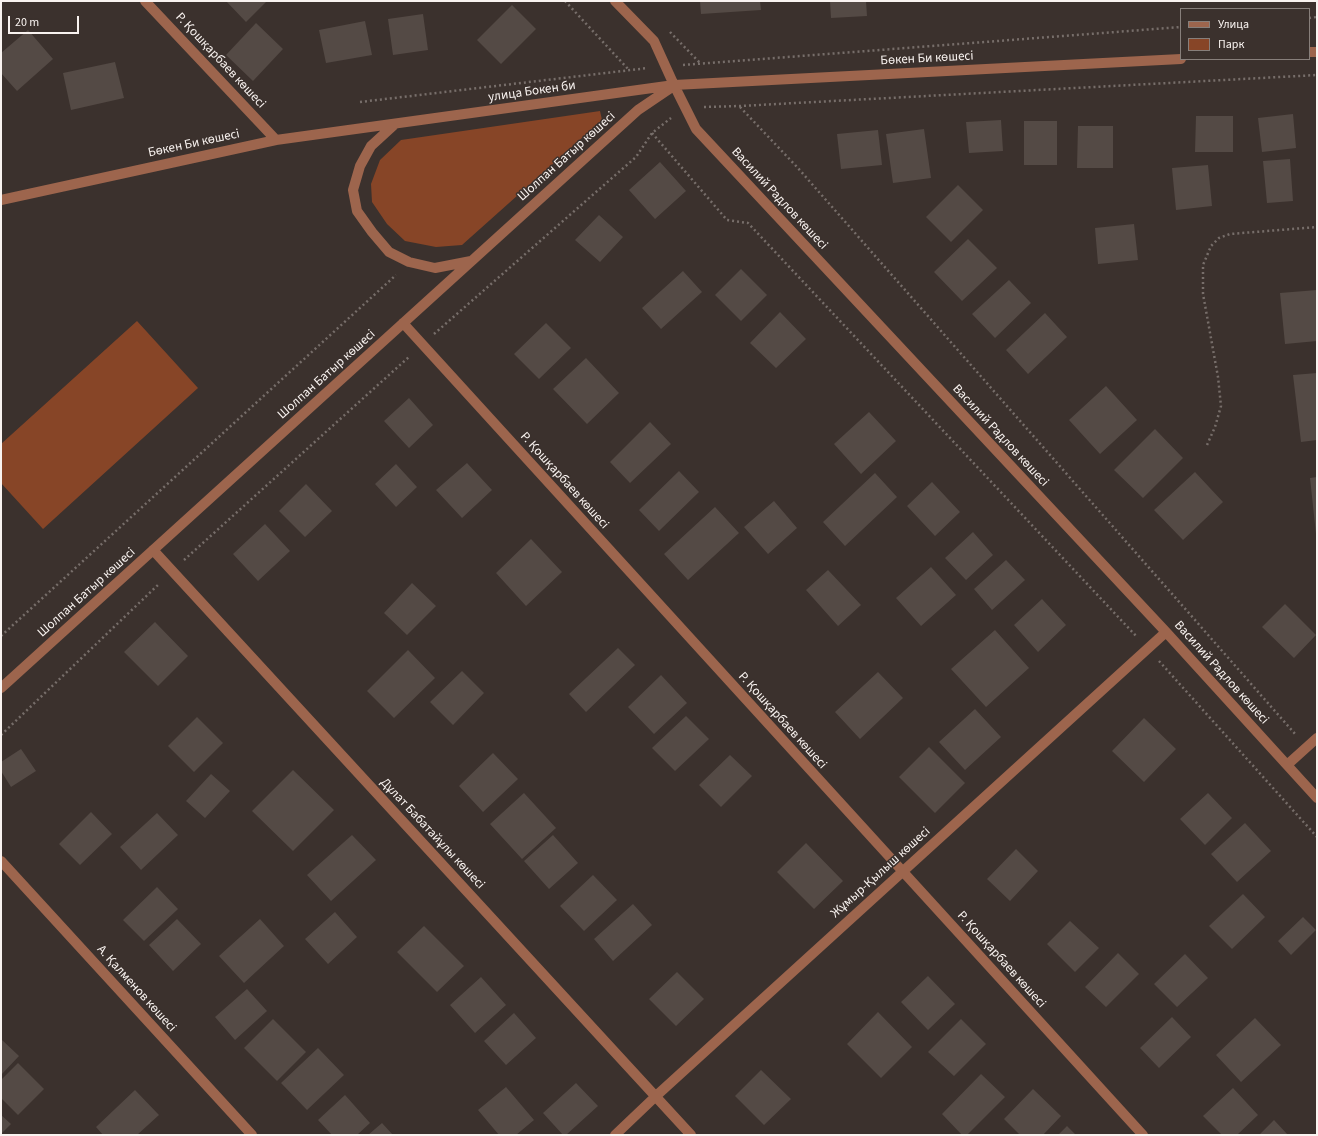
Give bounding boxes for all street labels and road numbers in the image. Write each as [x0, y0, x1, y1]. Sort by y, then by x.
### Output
street label: Р. Қошқарбаев көшесі [172, 10, 268, 112]
street label: Бөкен Би көшесі [880, 49, 974, 69]
street label: улица Бокен би [487, 78, 577, 106]
street label: Шолпан Батыр көшесі [515, 109, 619, 205]
street label: Бөкен Би көшесі [147, 127, 241, 161]
street label: Василий Радлов көшесі [728, 145, 830, 253]
street label: Шолпан Батыр көшесі [275, 327, 379, 423]
street label: Василий Радлов көшесі [949, 382, 1051, 490]
street label: Р. Қошқарбаев көшесі [516, 429, 612, 533]
street label: Шолпан Батыр көшесі [35, 545, 139, 641]
street label: Василий Радлов көшесі [1170, 618, 1272, 728]
street label: Р. Қошқарбаев көшесі [734, 669, 830, 773]
street label: Дұлат Бабатайұлы көшесі [376, 775, 488, 893]
street label: Жұмыр-Қылыш көшесі [828, 824, 934, 922]
street label: Р. Қошқарбаев көшесі [953, 908, 1049, 1012]
street label: А. Қалменов көшесі [93, 942, 179, 1036]

